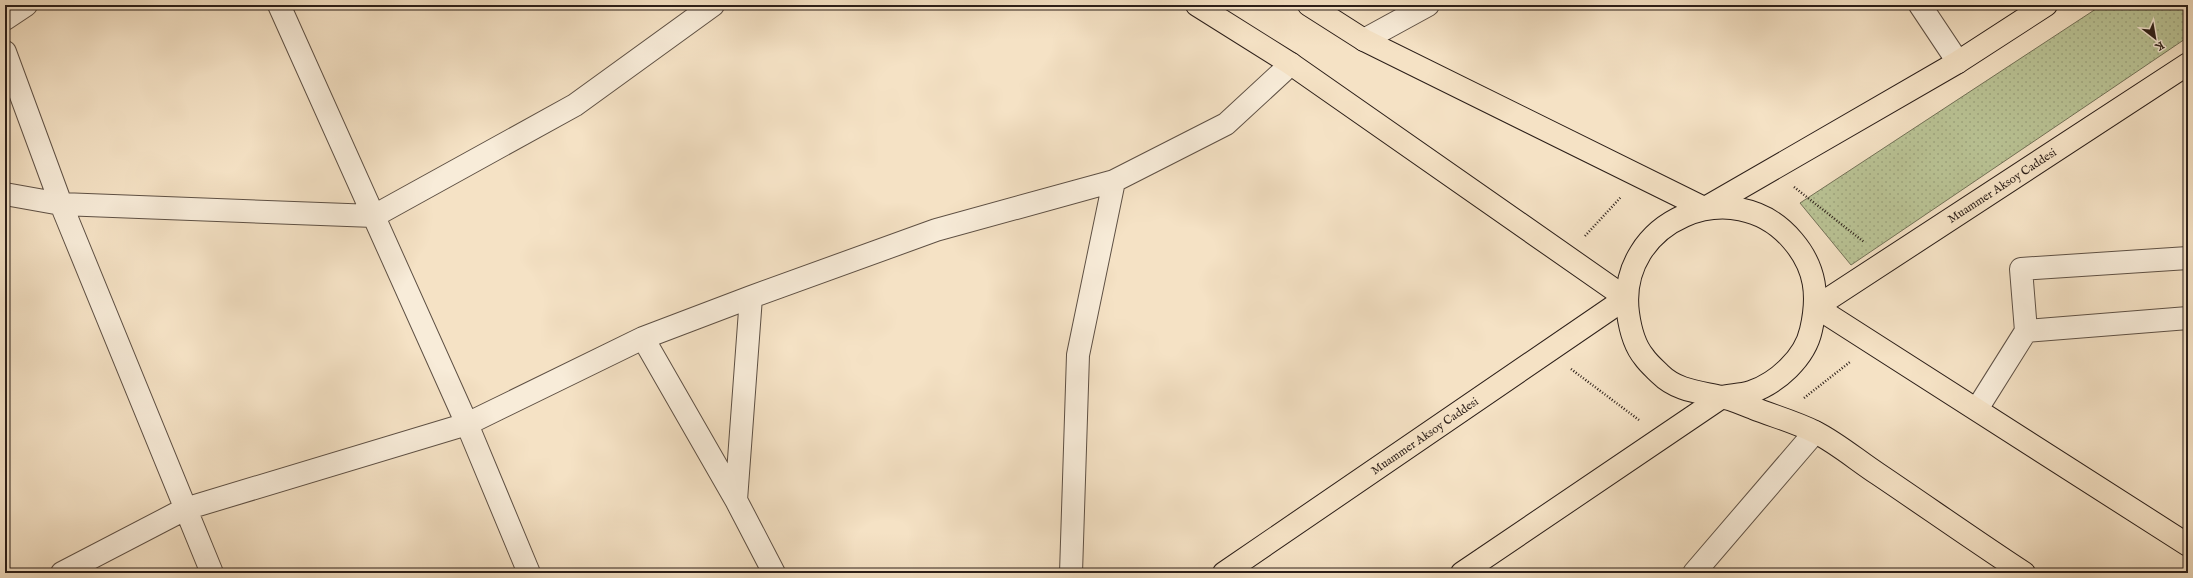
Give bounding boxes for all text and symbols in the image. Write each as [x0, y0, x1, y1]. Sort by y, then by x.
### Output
north arrow [2135, 18, 2175, 58]
text: K [2152, 38, 2167, 54]
street label: Muammer Aksoy Caddesi [1945, 145, 2059, 227]
street label: Muammer Aksoy Caddesi [1368, 394, 1481, 478]

